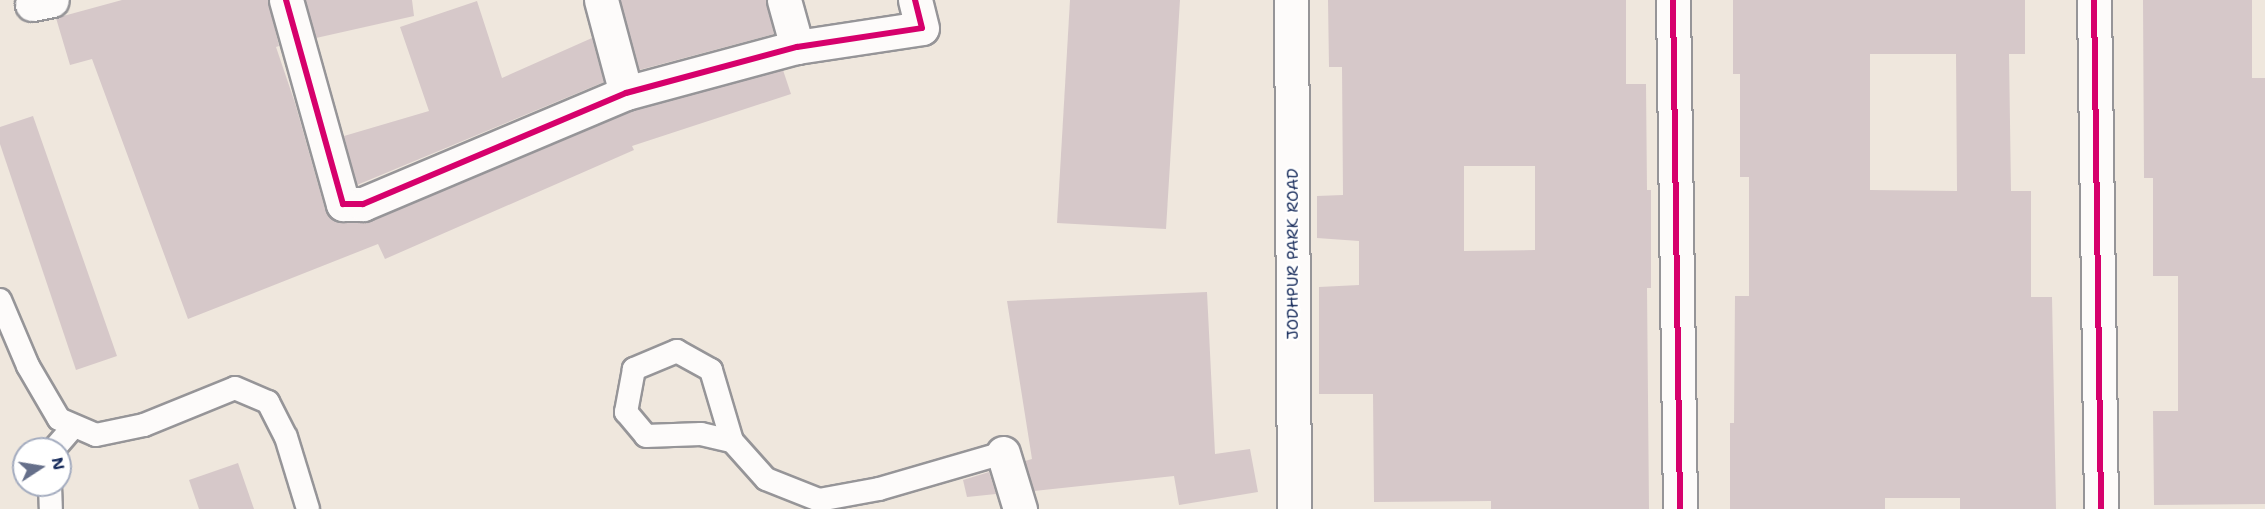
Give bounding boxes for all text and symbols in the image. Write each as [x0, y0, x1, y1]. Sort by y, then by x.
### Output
street label: JODHPUR PARK ROAD [1283, 168, 1303, 340]
north arrow [12, 437, 72, 497]
text: N [47, 455, 70, 472]

